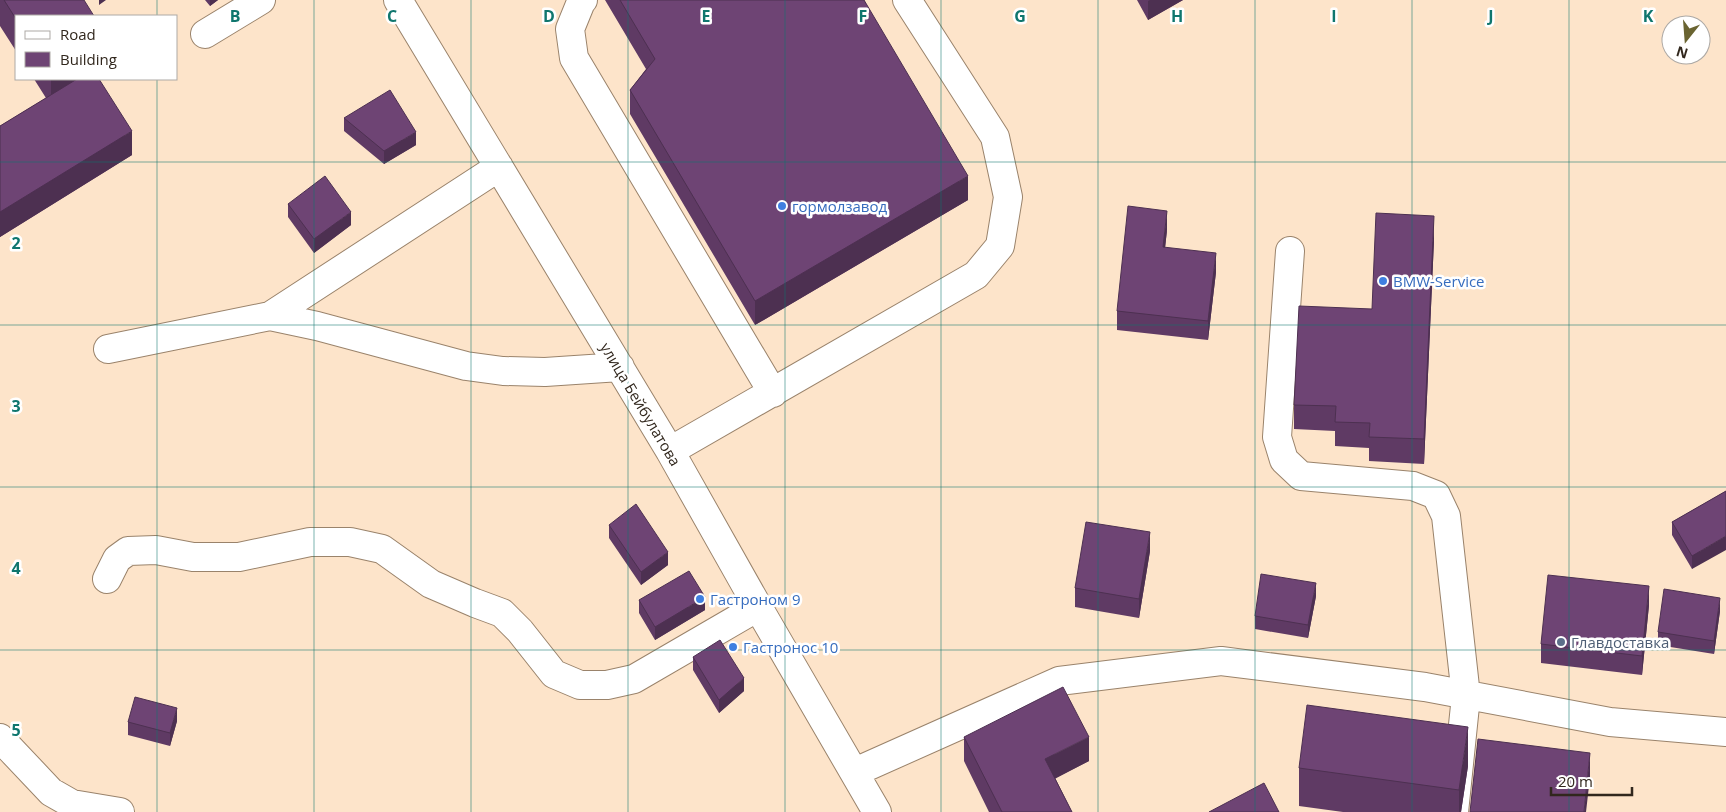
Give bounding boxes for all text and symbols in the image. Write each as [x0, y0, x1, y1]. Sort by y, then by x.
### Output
text: B [230, 5, 240, 27]
text: C [387, 5, 397, 27]
text: D [543, 5, 555, 27]
text: E [702, 5, 711, 27]
text: F [859, 5, 867, 27]
text: G [1014, 5, 1026, 27]
text: H [1171, 5, 1183, 27]
text: I [1331, 5, 1337, 27]
text: J [1486, 5, 1494, 27]
text: K [1643, 5, 1654, 27]
legend [15, 15, 178, 80]
north arrow [1661, 15, 1711, 65]
text: Road [60, 24, 96, 44]
text: N [1674, 42, 1690, 64]
text: Building [60, 49, 117, 69]
place label: гормолзавод [792, 196, 887, 216]
marker: гормолзавод [776, 200, 788, 212]
text: 2 [11, 232, 21, 254]
place label: BMW-Service [1393, 271, 1485, 291]
marker: BMW-Service [1377, 275, 1389, 287]
street label: улица Бейбулатова [596, 339, 686, 469]
text: 3 [11, 395, 21, 417]
text: 4 [11, 557, 21, 579]
place label: Гастроном 9 [710, 589, 801, 609]
marker: Гастроном 9 [694, 593, 706, 605]
place label: Главдоставка [1571, 632, 1669, 652]
marker: Главдоставка [1555, 636, 1567, 648]
place label: Гастронос 10 [743, 637, 838, 657]
marker: Гастронос 10 [727, 641, 739, 653]
text: 5 [11, 719, 21, 741]
scale bar [1551, 764, 1632, 796]
text: 20 m [1558, 771, 1593, 791]

